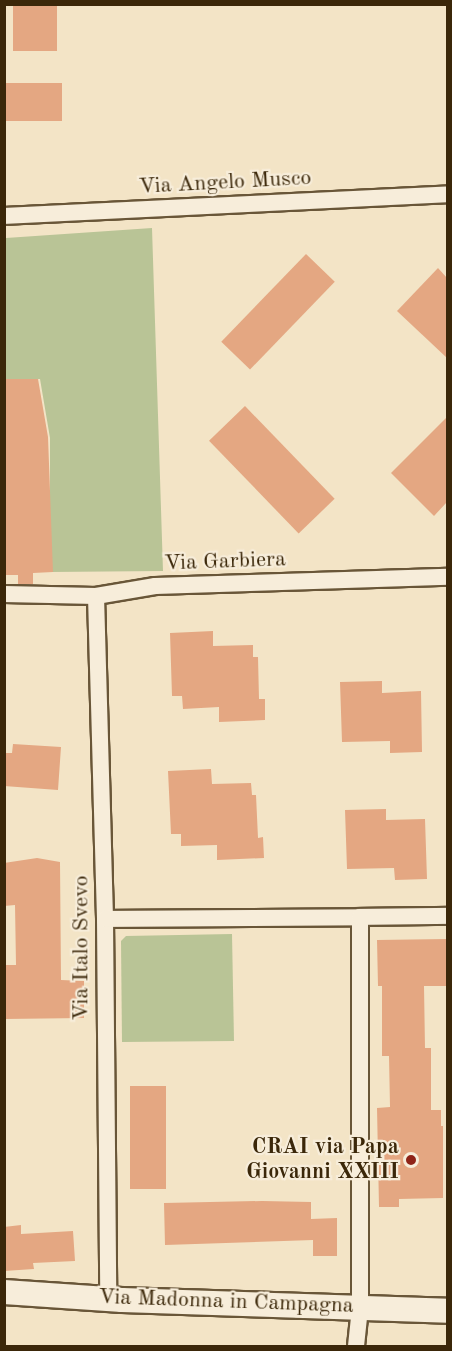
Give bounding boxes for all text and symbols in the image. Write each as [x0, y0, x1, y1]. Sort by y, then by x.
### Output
street label: Via Angelo Musco [138, 165, 312, 201]
street label: Via Garbiera [164, 547, 286, 577]
street label: Via Italo Svevo [69, 875, 95, 1021]
place label: CRAI via Papa Giovanni XXIII [246, 1134, 399, 1186]
marker: CRAI via Papa Giovanni XXIII [404, 1153, 418, 1167]
street label: Via Madonna in Campagna [98, 1284, 354, 1320]

